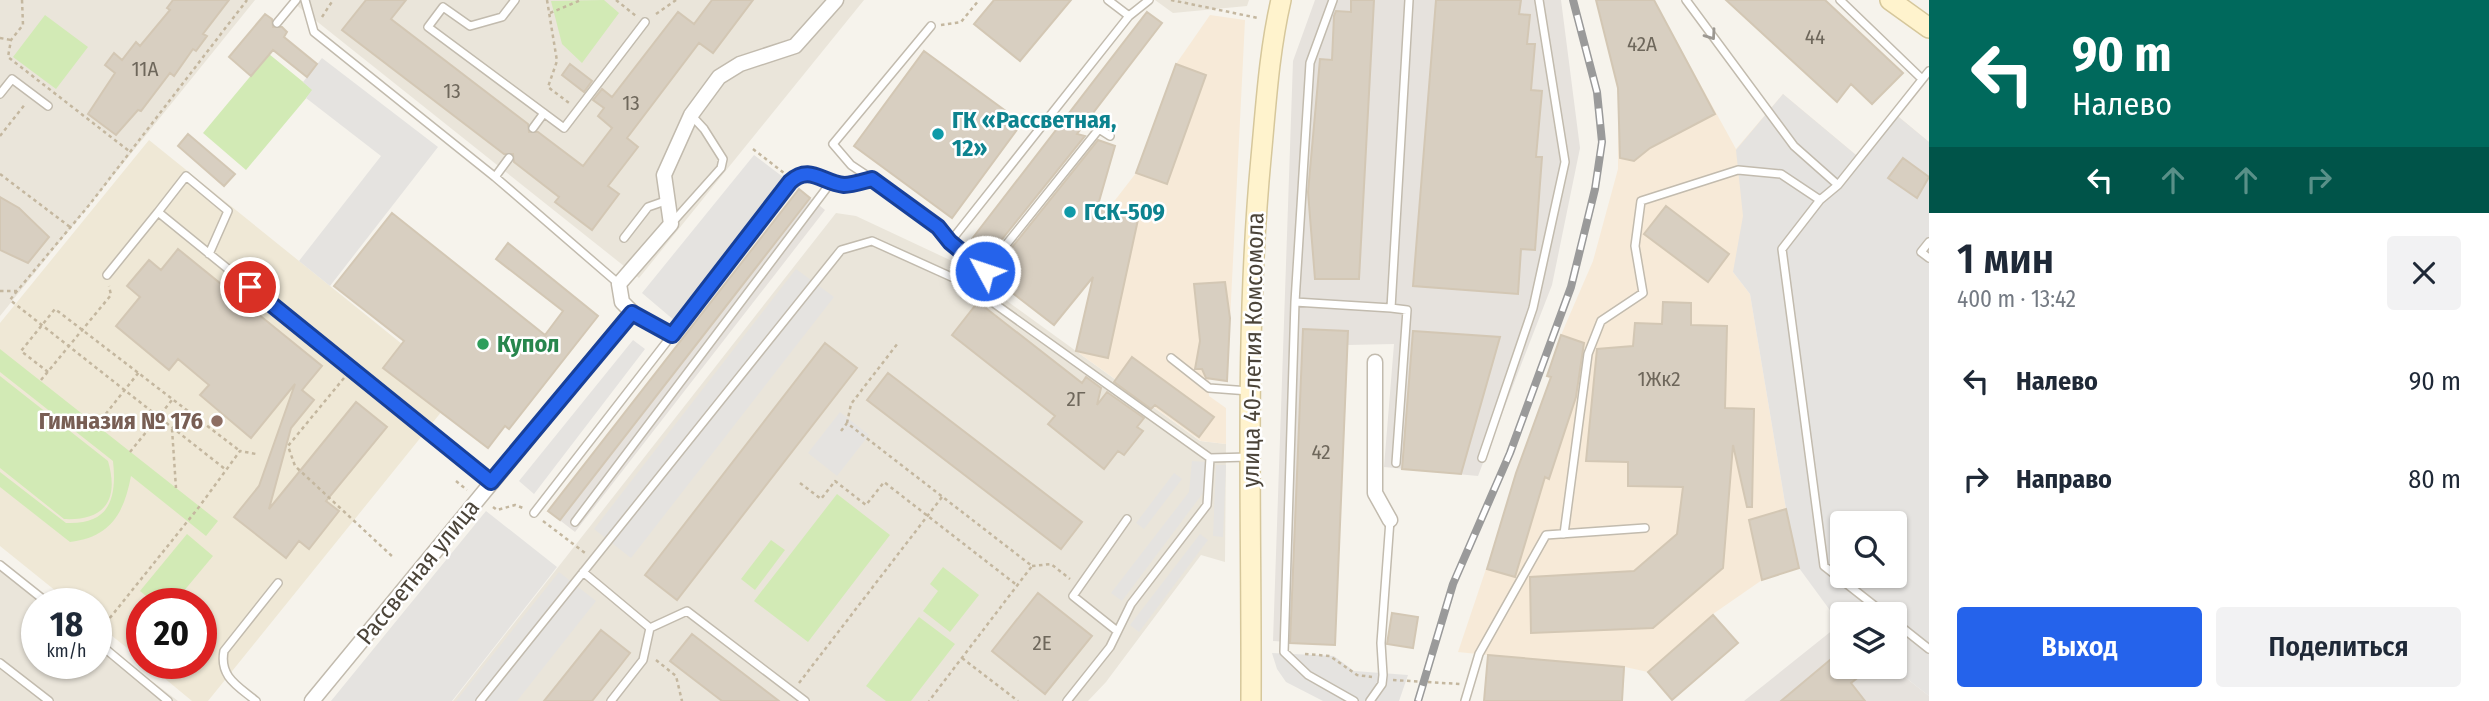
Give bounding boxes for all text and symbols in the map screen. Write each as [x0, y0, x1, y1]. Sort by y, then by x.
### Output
house number: 44 [1805, 24, 1825, 50]
text: 90 m [2072, 25, 2172, 84]
one-way arrow [1703, 27, 1715, 40]
icon: left [1957, 28, 2048, 119]
house number: 42А [1627, 31, 1657, 57]
house number: 11А [131, 56, 159, 82]
house number: 13 [443, 78, 461, 104]
text: Налево [2072, 85, 2172, 123]
house number: 13 [622, 90, 640, 116]
place label: ГК «Рассветная, 12» [952, 106, 1116, 162]
marker: ГК «Рассветная, 12» [930, 126, 946, 142]
icon: left [2081, 161, 2119, 199]
icon: ahead [2154, 161, 2192, 199]
icon: ahead [2227, 161, 2265, 199]
icon: right [2300, 161, 2338, 199]
place label: ГСК-509 [1084, 198, 1165, 226]
marker: ГСК-509 [1062, 204, 1078, 220]
street label: улица 40-летия Комсомола [1237, 212, 1269, 488]
position arrow [948, 234, 1022, 308]
text: 1 мин [1957, 234, 2054, 284]
button: close [2387, 236, 2461, 310]
pin [220, 257, 280, 317]
icon: arrive [231, 268, 269, 306]
text: 400 m · 13:42 [1957, 285, 2076, 313]
place label: Купол [497, 330, 559, 358]
marker: Купол [475, 336, 491, 352]
icon: left [1957, 362, 1995, 400]
house number: 1Жк2 [1638, 366, 1680, 392]
text: Налево [2016, 366, 2098, 397]
text: 90 m [2409, 366, 2461, 397]
house number: 2Г [1067, 386, 1086, 412]
place label: Гимназия № 176 [39, 407, 203, 435]
marker: Гимназия № 176 [209, 413, 225, 429]
house number: 42 [1311, 439, 1331, 465]
icon: right [1957, 460, 1995, 498]
text: Направо [2016, 464, 2112, 495]
text: 80 m [2408, 464, 2461, 495]
street label: Рассветная улица [351, 494, 485, 650]
map controls [1830, 511, 1907, 679]
button: search [1830, 511, 1907, 588]
speed limit sign: 20 [126, 588, 217, 679]
button: layers [1830, 602, 1907, 679]
text: 18 [50, 603, 83, 645]
button: Выход [1957, 607, 2202, 687]
button: Поделиться [2216, 607, 2461, 687]
house number: 2Е [1032, 630, 1052, 656]
text: km/h [46, 640, 87, 662]

